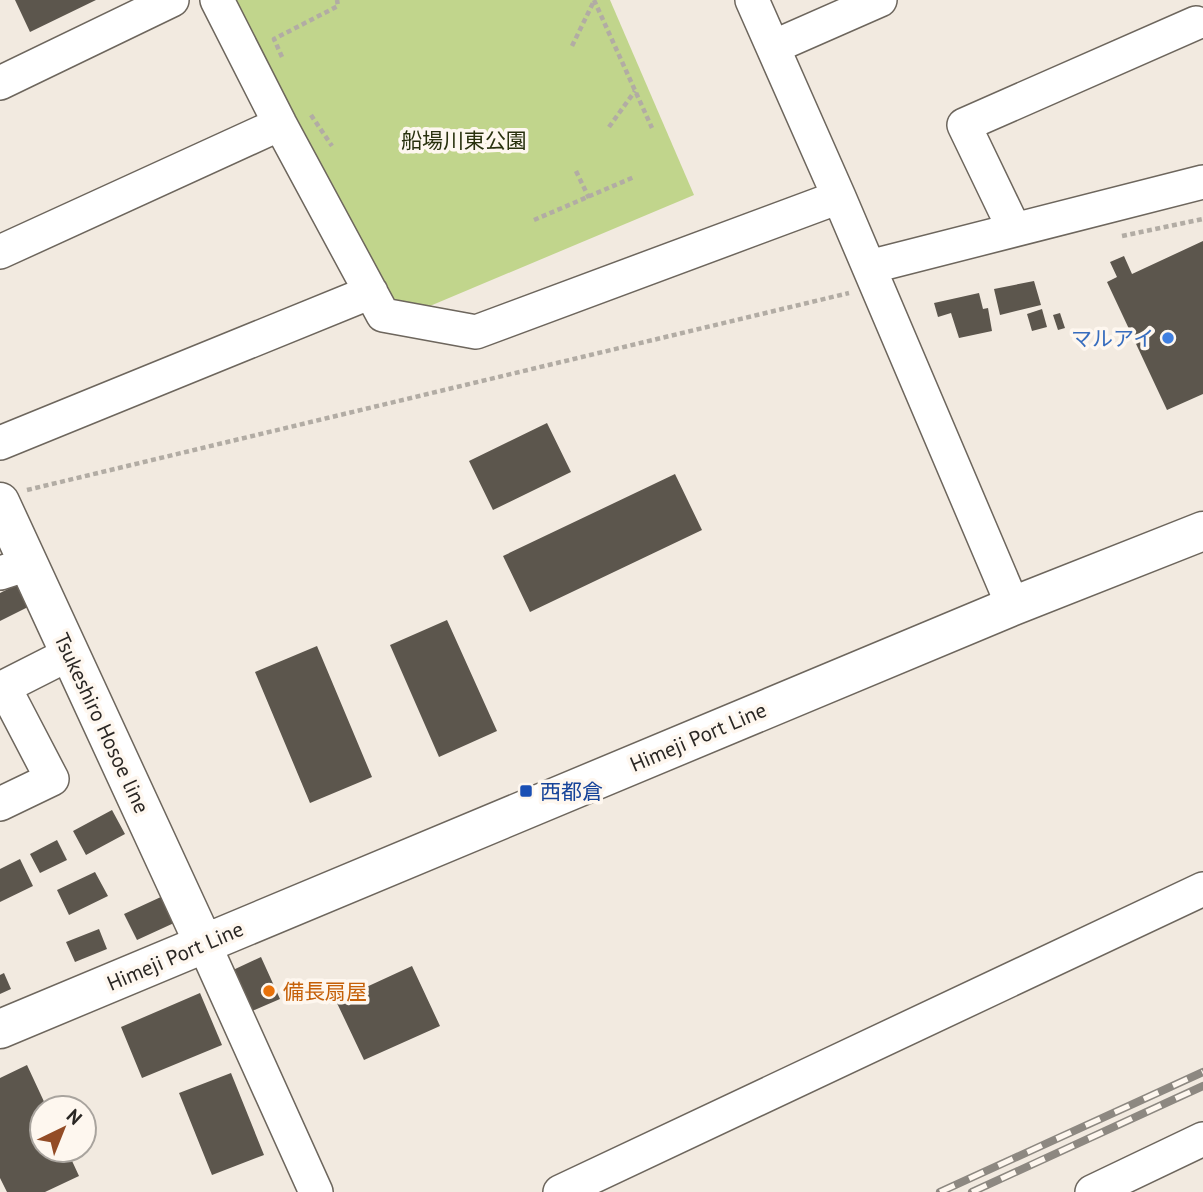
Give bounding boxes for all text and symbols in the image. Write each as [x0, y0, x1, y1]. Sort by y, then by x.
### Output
park label: 船場川東公園 [401, 127, 527, 154]
place label: マルアイ [1071, 325, 1154, 352]
marker: マルアイ [1160, 330, 1176, 346]
street label: Tsukeshiro Hosoe line [48, 629, 156, 817]
street label: Himeji Port Line [626, 696, 770, 778]
place label: 西都倉 [540, 778, 603, 805]
marker: 西都倉 [518, 783, 534, 799]
street label: Himeji Port Line [103, 915, 247, 997]
place label: 備長扇屋 [283, 978, 367, 1005]
marker: 備長扇屋 [261, 983, 277, 999]
north arrow [28, 1094, 98, 1164]
text: N [62, 1104, 87, 1130]

